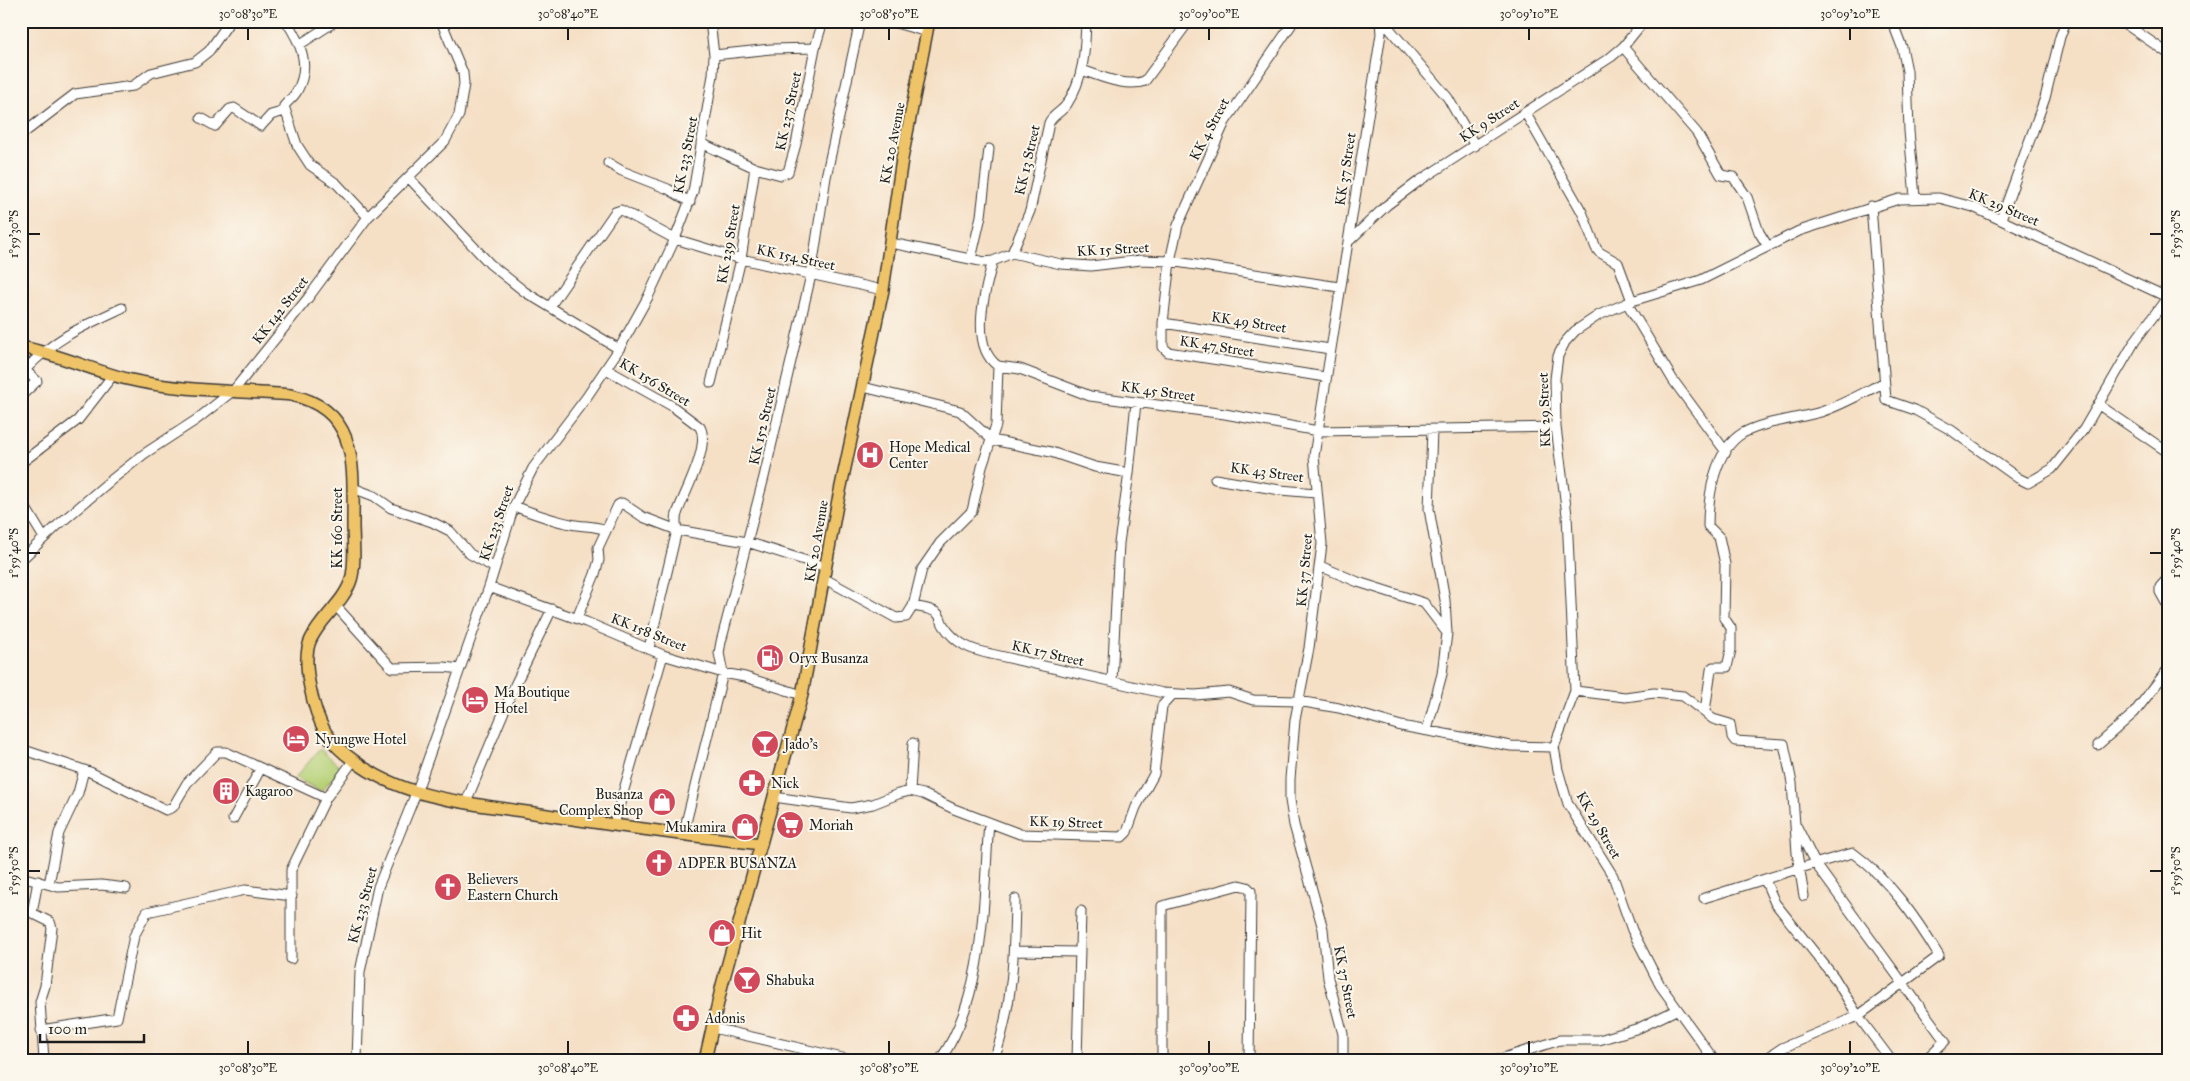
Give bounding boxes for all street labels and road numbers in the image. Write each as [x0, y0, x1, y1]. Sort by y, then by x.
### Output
street label: KK 237 Street [772, 70, 805, 152]
street label: KK 4 Street [1186, 95, 1233, 163]
street label: KK 9 Street [1456, 95, 1523, 146]
street label: KK 20 Avenue [876, 101, 909, 185]
street label: KK 233 Street [670, 115, 701, 195]
street label: KK 13 Street [1011, 123, 1044, 197]
street label: KK 37 Street [1331, 131, 1360, 207]
street label: KK 29 Street [1966, 185, 2042, 230]
street label: KK 239 Street [713, 203, 744, 285]
street label: KK 15 Street [1076, 239, 1150, 260]
street label: KK 154 Street [755, 241, 837, 274]
street label: KK 142 Street [249, 273, 312, 347]
street label: KK 49 Street [1210, 308, 1288, 337]
street label: KK 47 Street [1178, 332, 1255, 361]
street label: KK 156 Street [616, 355, 693, 410]
street label: KK 29 Street [1535, 372, 1554, 448]
street label: KK 45 Street [1120, 378, 1196, 405]
street label: KK 152 Street [745, 385, 780, 467]
street label: KK 43 Street [1229, 459, 1305, 486]
street label: KK 233 Street [476, 483, 517, 563]
street label: KK 160 Street [329, 487, 346, 569]
street label: KK 20 Avenue [801, 499, 832, 583]
street label: KK 37 Street [1293, 533, 1316, 608]
street label: KK 158 Street [609, 610, 689, 655]
street label: KK 17 Street [1010, 637, 1086, 670]
street label: KK 29 Street [1572, 788, 1625, 862]
street label: KK 19 Street [1029, 813, 1103, 832]
street label: KK 233 Street [344, 865, 381, 945]
street label: KK 37 Street [1330, 944, 1361, 1020]

